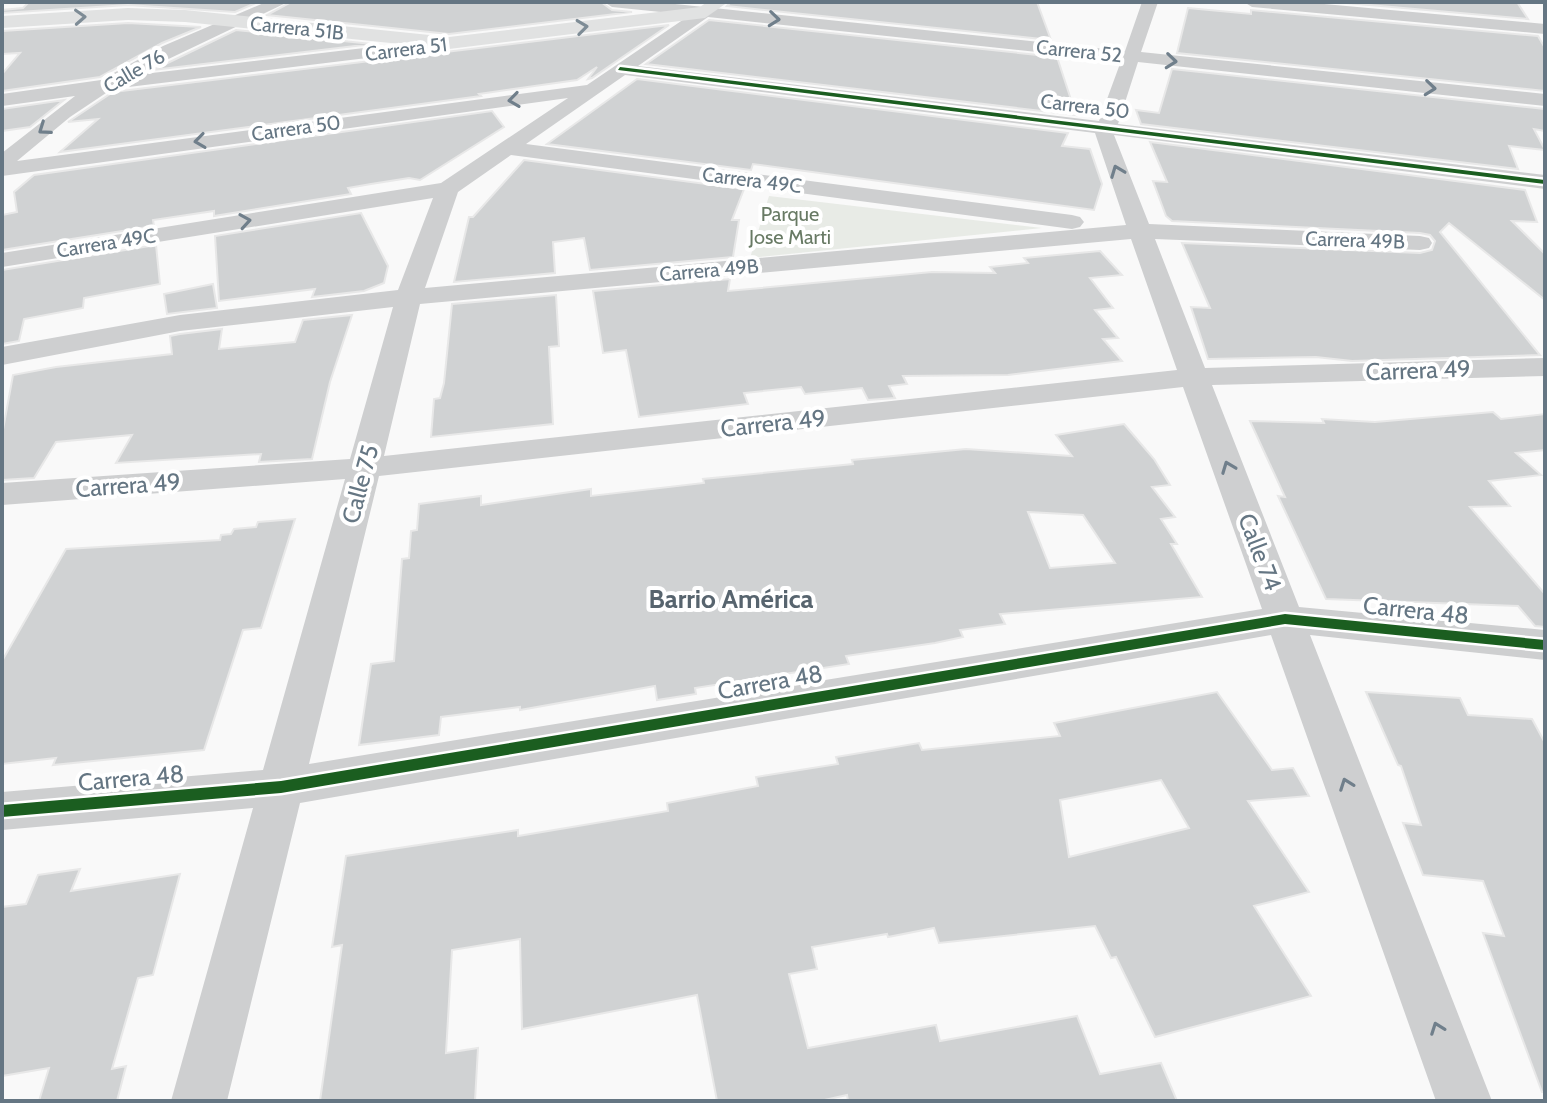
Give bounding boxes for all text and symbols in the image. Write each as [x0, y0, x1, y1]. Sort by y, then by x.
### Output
one-way arrow [74, 9, 87, 26]
one-way arrow [768, 10, 781, 27]
street label: Carrera 51B [249, 11, 345, 45]
one-way arrow [575, 19, 589, 36]
street label: Carrera 51 [364, 32, 448, 66]
street label: Carrera 52 [1035, 35, 1123, 67]
street label: Calle 76 [99, 44, 169, 98]
one-way arrow [1165, 52, 1178, 69]
one-way arrow [1424, 79, 1437, 96]
street label: Carrera 50 [1039, 89, 1131, 123]
one-way arrow [507, 91, 521, 108]
street label: Carrera 50 [250, 110, 342, 146]
one-way arrow [38, 120, 52, 134]
one-way arrow [194, 132, 207, 149]
street label: Carrera 49C [701, 162, 803, 198]
one-way arrow [1110, 165, 1127, 179]
park label: Parque Jose Marti [748, 202, 831, 249]
one-way arrow [238, 213, 252, 230]
street label: Carrera 49C [55, 223, 157, 263]
street label: Carrera 49B [1305, 226, 1405, 254]
street label: Carrera 49B [658, 254, 760, 286]
street label: Carrera 49 [1365, 354, 1471, 386]
street label: Carrera 49 [719, 403, 827, 443]
street label: Calle 75 [336, 441, 384, 527]
one-way arrow [1221, 461, 1238, 475]
street label: Carrera 49 [74, 467, 182, 503]
street label: Calle 74 [1232, 509, 1288, 595]
district label: Barrio América [648, 583, 814, 615]
street label: Carrera 48 [1362, 590, 1470, 630]
street label: Carrera 48 [715, 658, 825, 706]
street label: Carrera 48 [77, 759, 185, 797]
one-way arrow [1339, 778, 1356, 792]
one-way arrow [1430, 1022, 1447, 1036]

